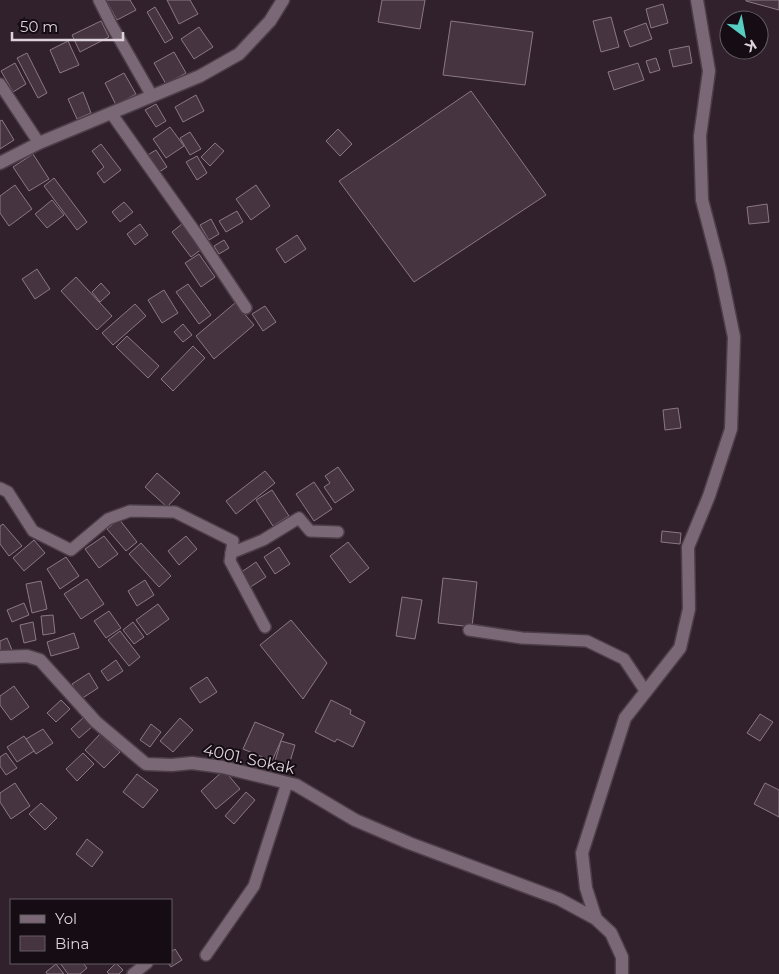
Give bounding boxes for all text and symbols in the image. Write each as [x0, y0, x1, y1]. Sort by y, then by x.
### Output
scale bar [12, 10, 124, 42]
north arrow [719, 10, 769, 60]
text: 50 m [20, 17, 58, 36]
text: K [741, 36, 760, 57]
street label: 4001. Sokak [201, 740, 297, 778]
legend [10, 899, 172, 964]
text: Yol [55, 909, 77, 928]
text: Bina [55, 934, 89, 953]

